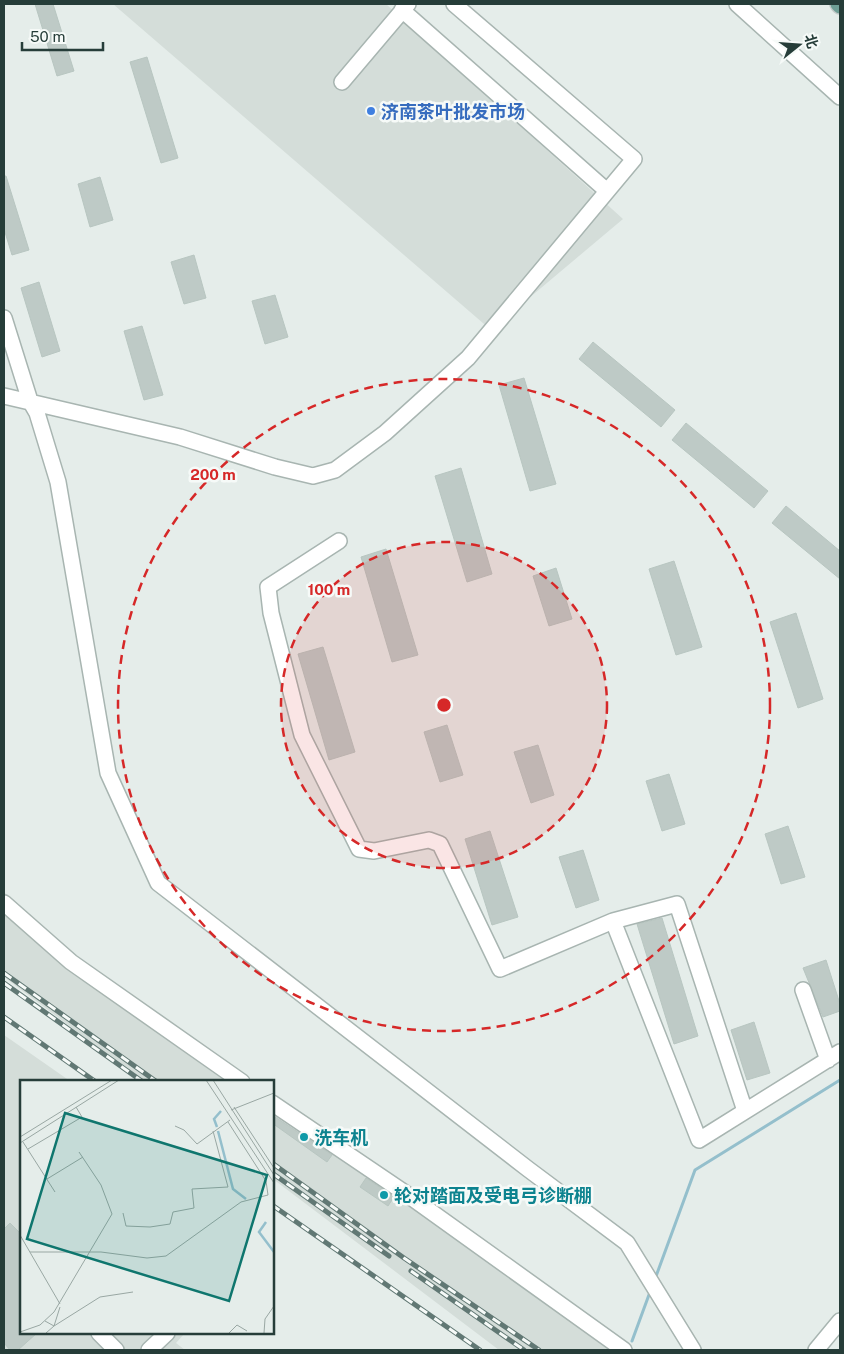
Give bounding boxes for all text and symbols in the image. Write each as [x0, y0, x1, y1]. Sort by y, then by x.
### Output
scale bar [22, 20, 104, 52]
north arrow [774, 20, 824, 70]
text: 50 m [30, 28, 65, 45]
text: 北 [802, 32, 821, 50]
place label: 济南茶叶批发市场 [381, 101, 525, 122]
marker: 济南茶叶批发市场 [365, 105, 377, 117]
text: 200 m [190, 466, 236, 483]
text: 100 m [308, 581, 350, 598]
centre of rings [435, 696, 453, 714]
inset map [20, 1080, 274, 1334]
place label: 洗车机 [314, 1127, 368, 1148]
marker: 洗车机 [298, 1131, 310, 1143]
place label: 轮对踏面及受电弓诊断棚 [394, 1185, 592, 1206]
marker: 轮对踏面及受电弓诊断棚 [378, 1189, 390, 1201]

